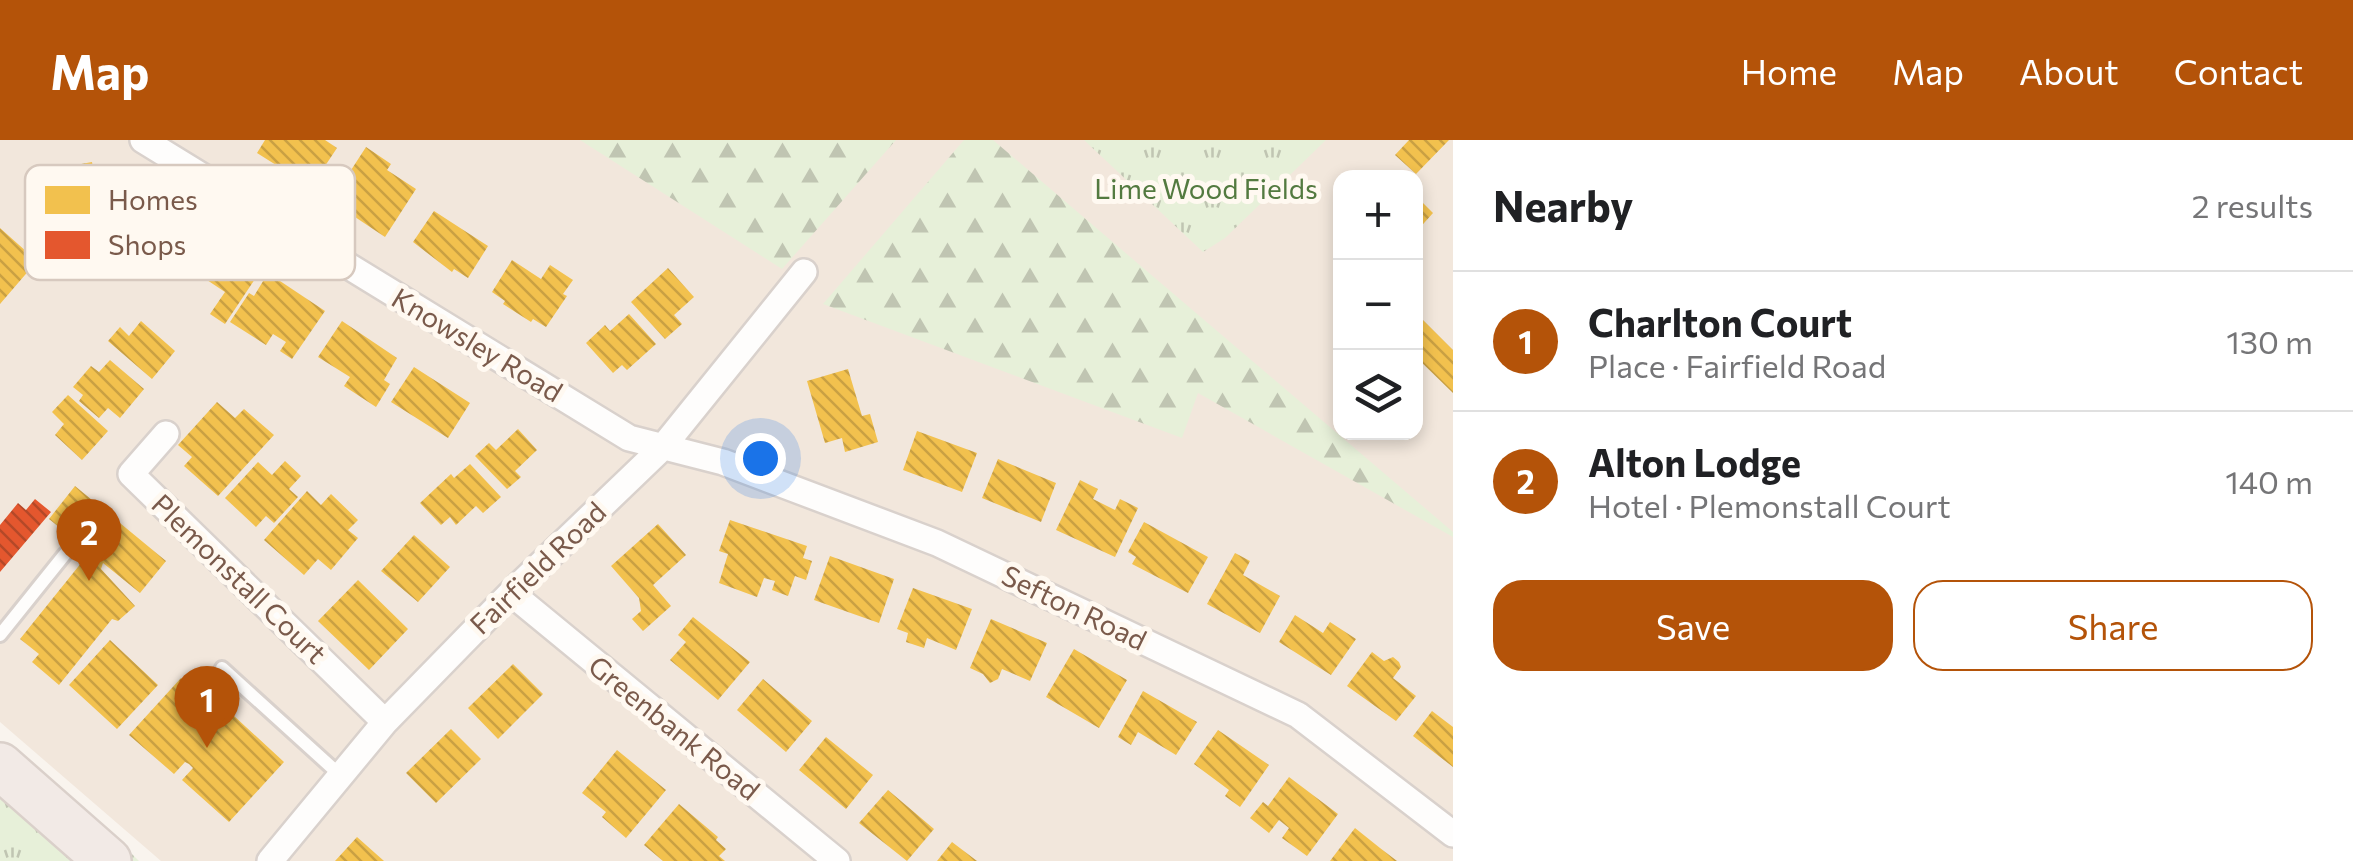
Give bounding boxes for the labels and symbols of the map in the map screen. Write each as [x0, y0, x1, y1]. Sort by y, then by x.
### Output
legend [25, 165, 355, 280]
park label: Lime Wood Fields [1094, 171, 1318, 205]
text: Homes [108, 182, 198, 216]
text: Shops [108, 227, 186, 261]
street label: Knowsley Road [386, 280, 569, 408]
your location [735, 433, 786, 484]
street label: Plemonstall Court [145, 486, 334, 670]
street label: Fairfield Road [462, 494, 612, 640]
pin: 2 [56, 498, 122, 581]
street label: Sefton Road [996, 557, 1152, 657]
street label: Greenbank Road [582, 648, 767, 807]
pin: 1 [174, 666, 240, 748]

